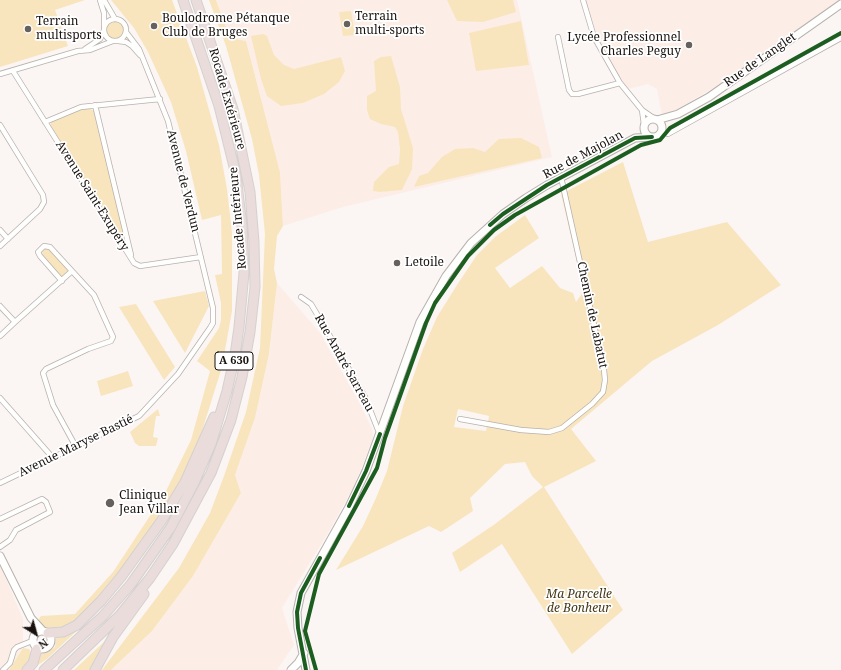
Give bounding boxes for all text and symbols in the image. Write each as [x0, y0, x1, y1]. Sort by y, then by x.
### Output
place label: Terrain multi-sports [355, 10, 424, 38]
place label: Boulodrome Pétanque Club de Bruges [162, 12, 290, 40]
place label: Terrain multisports [36, 15, 102, 43]
marker: Terrain multi-sports [342, 19, 352, 29]
marker: Boulodrome Pétanque Club de Bruges [149, 21, 159, 31]
marker: Terrain multisports [23, 24, 33, 34]
street label: Rue de Langlet [721, 30, 799, 90]
place label: Lycée Professionnel Charles Peguy [567, 31, 681, 59]
marker: Lycée Professionnel Charles Peguy [684, 40, 694, 50]
street label: Rocade Extérieure [206, 47, 248, 151]
street label: Avenue de Verdun [163, 128, 203, 234]
street label: Rue de Majolan [540, 128, 626, 182]
street label: Avenue Saint-Exupéry [52, 138, 132, 254]
street label: Rocade Intérieure [226, 166, 250, 270]
place label: Letoile [405, 256, 444, 270]
marker: Letoile [392, 258, 402, 268]
street label: Chemin de Labatut [574, 260, 610, 370]
street label: Rue André Sarreau [311, 312, 377, 414]
road number: A 630 [215, 352, 253, 370]
street label: Avenue Maryse Bastié [16, 412, 136, 480]
place label: Clinique Jean Villar [119, 489, 179, 517]
marker: Clinique Jean Villar [104, 497, 116, 509]
park label: Ma Parcelle de Bonheur [546, 588, 612, 616]
north arrow [16, 614, 56, 654]
text: N [36, 635, 52, 653]

